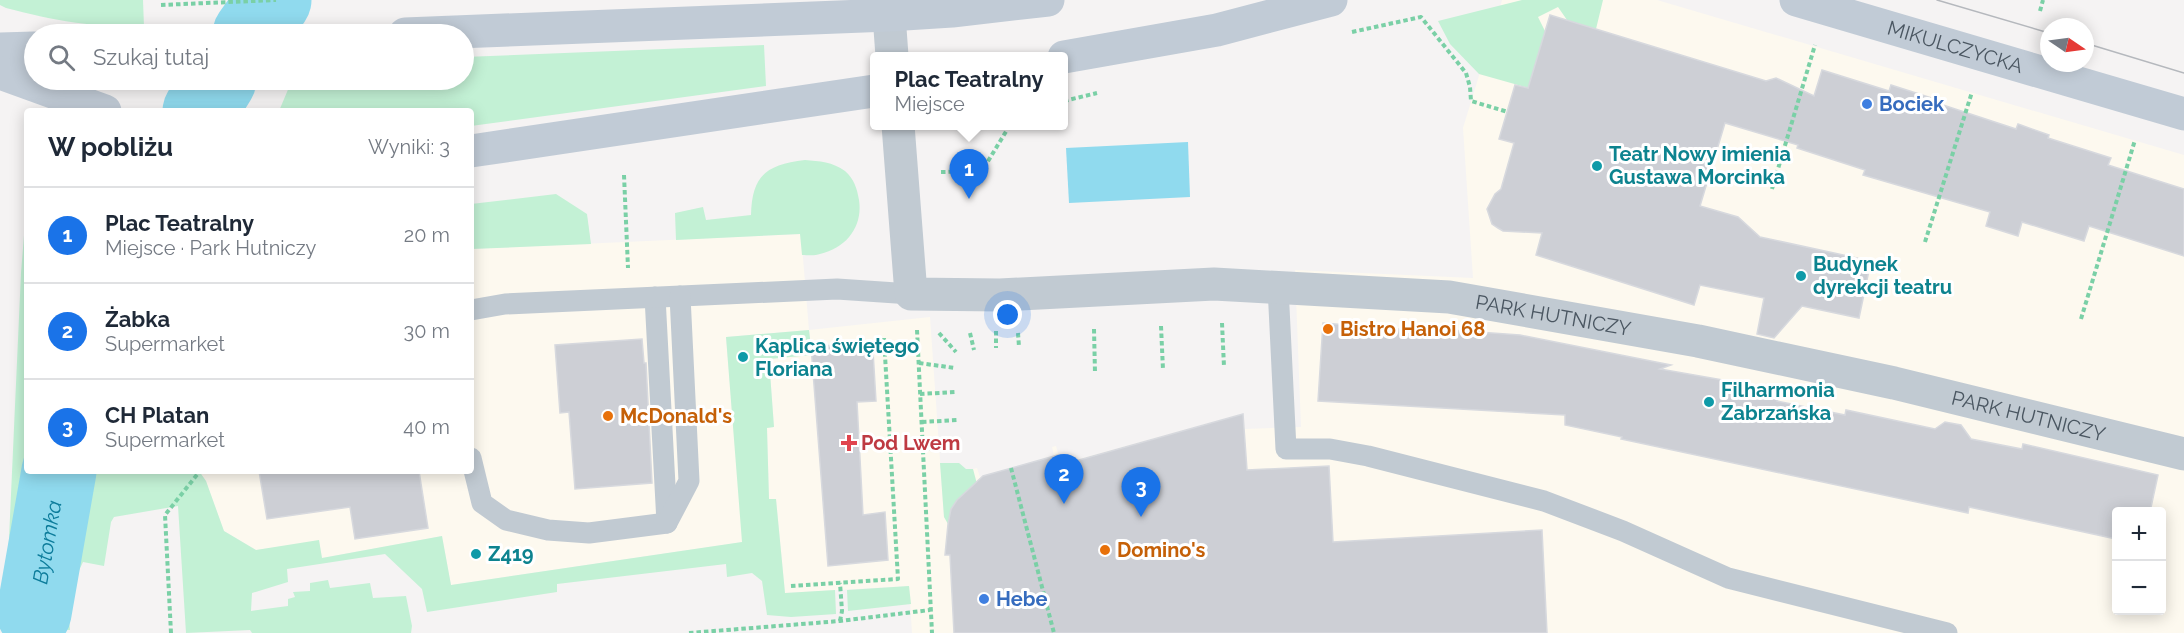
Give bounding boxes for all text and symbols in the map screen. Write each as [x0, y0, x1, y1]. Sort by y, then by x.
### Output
street label: MIKULCZYCKA [1885, 16, 2026, 78]
north arrow [2040, 18, 2094, 72]
search box [24, 24, 474, 90]
icon: search [45, 41, 78, 74]
text: Szukaj tutaj [93, 44, 209, 70]
popup [870, 52, 1068, 130]
text: Plac Teatralny [894, 66, 1044, 92]
text: Miejsce [894, 92, 965, 116]
place label: Bociek [1879, 92, 1945, 116]
marker: Bociek [1860, 97, 1874, 111]
text: W pobliżu [48, 132, 173, 162]
text: Wyniki: 3 [368, 135, 450, 159]
place label: Teatr Nowy imienia Gustawa Morcinka [1609, 142, 1791, 189]
pin: 1 [950, 150, 988, 199]
marker: Teatr Nowy imienia Gustawa Morcinka [1590, 159, 1604, 173]
text: Plac Teatralny [105, 210, 254, 236]
text: 1 [63, 223, 72, 247]
text: 20 m [404, 223, 450, 247]
text: Miejsce · Park Hutniczy [105, 236, 316, 260]
place label: Budynek dyrekcji teatru [1813, 252, 1952, 299]
marker: Budynek dyrekcji teatru [1794, 269, 1808, 283]
street label: PARK HUTNICZY [1474, 290, 1633, 341]
your location [993, 300, 1022, 329]
text: Żabka [105, 306, 170, 332]
place label: Bistro Hanoi 68 [1340, 317, 1485, 341]
text: 2 [62, 319, 73, 343]
text: 30 m [404, 319, 450, 343]
marker: Bistro Hanoi 68 [1321, 322, 1335, 336]
text: Supermarket [105, 332, 225, 356]
place label: Kaplica świętego Floriana [755, 334, 919, 381]
marker: Kaplica świętego Floriana [736, 350, 750, 364]
place label: Filharmonia Zabrzańska [1721, 378, 1835, 425]
street label: PARK HUTNICZY [1949, 386, 2108, 446]
marker: Filharmonia Zabrzańska [1702, 395, 1716, 409]
text: CH Platan [105, 402, 209, 428]
place label: McDonald's [620, 404, 732, 428]
marker: McDonald's [601, 409, 615, 423]
text: 3 [62, 415, 73, 439]
text: 40 m [403, 415, 450, 439]
text: Supermarket [105, 428, 225, 452]
place label: Pod Lwem [861, 431, 960, 455]
marker: Pod Lwem [842, 436, 856, 450]
pin: 2 [1044, 454, 1084, 504]
pin: 3 [1122, 468, 1160, 517]
water label: Bytomka [27, 498, 66, 586]
map controls [2112, 507, 2166, 615]
button: + [2112, 507, 2166, 561]
place label: Domino's [1117, 538, 1205, 562]
place label: Z419 [488, 542, 534, 566]
marker: Domino's [1098, 543, 1112, 557]
marker: Z419 [469, 547, 483, 561]
button: − [2112, 561, 2166, 615]
place label: Hebe [996, 587, 1047, 611]
marker: Hebe [977, 592, 991, 606]

